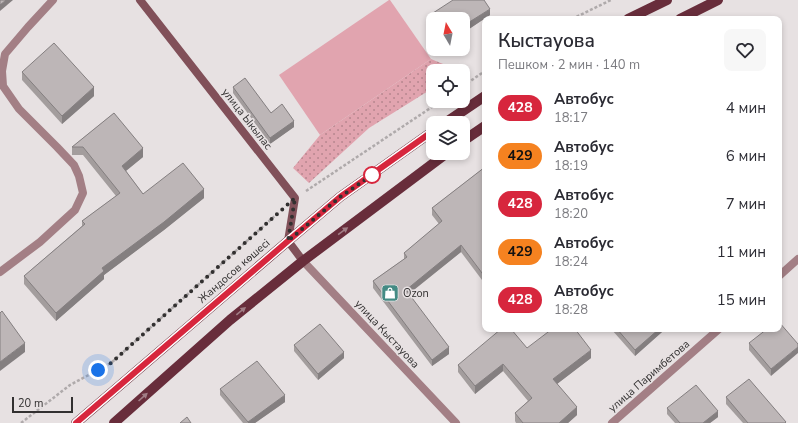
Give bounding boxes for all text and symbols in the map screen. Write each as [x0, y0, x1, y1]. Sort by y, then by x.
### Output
north arrow [426, 12, 470, 56]
map controls [426, 12, 470, 160]
text: Кыстауова [498, 28, 595, 54]
button: heart [724, 29, 766, 71]
text: Пешком · 2 мин · 140 m [498, 56, 640, 74]
button: locate [426, 64, 470, 108]
street label: улица Ыкылас [218, 85, 276, 153]
text: Автобус [554, 89, 614, 109]
text: 428 [507, 98, 533, 117]
text: 4 мин [726, 98, 766, 118]
text: 18:17 [554, 109, 588, 127]
button: layers [426, 116, 470, 160]
text: Автобус [554, 137, 614, 157]
text: 429 [507, 146, 533, 165]
text: 6 мин [726, 146, 766, 166]
text: 18:19 [554, 157, 588, 175]
unlabelled marker [363, 166, 381, 184]
text: Автобус [554, 185, 614, 205]
text: 428 [507, 194, 533, 213]
text: 7 мин [726, 194, 766, 214]
text: 18:20 [554, 205, 588, 223]
one-way arrow [338, 227, 348, 235]
text: Автобус [554, 233, 614, 253]
street label: Жандосов көшесі [195, 236, 273, 306]
text: 429 [507, 242, 533, 261]
text: 11 мин [717, 242, 766, 262]
text: 18:24 [554, 253, 588, 271]
text: Автобус [554, 281, 614, 301]
shop icon: Ozon [380, 283, 400, 303]
place label: Ozon [403, 286, 429, 301]
text: 428 [507, 290, 533, 309]
text: 15 мин [717, 290, 766, 310]
street label: улица Кыстауова [351, 297, 423, 372]
text: 18:28 [554, 301, 588, 319]
one-way arrow [235, 307, 246, 316]
street label: улица Паримбетова [605, 336, 693, 416]
your location [88, 360, 108, 380]
one-way arrow [138, 392, 148, 402]
scale bar [12, 395, 73, 414]
text: 20 m [18, 396, 43, 411]

